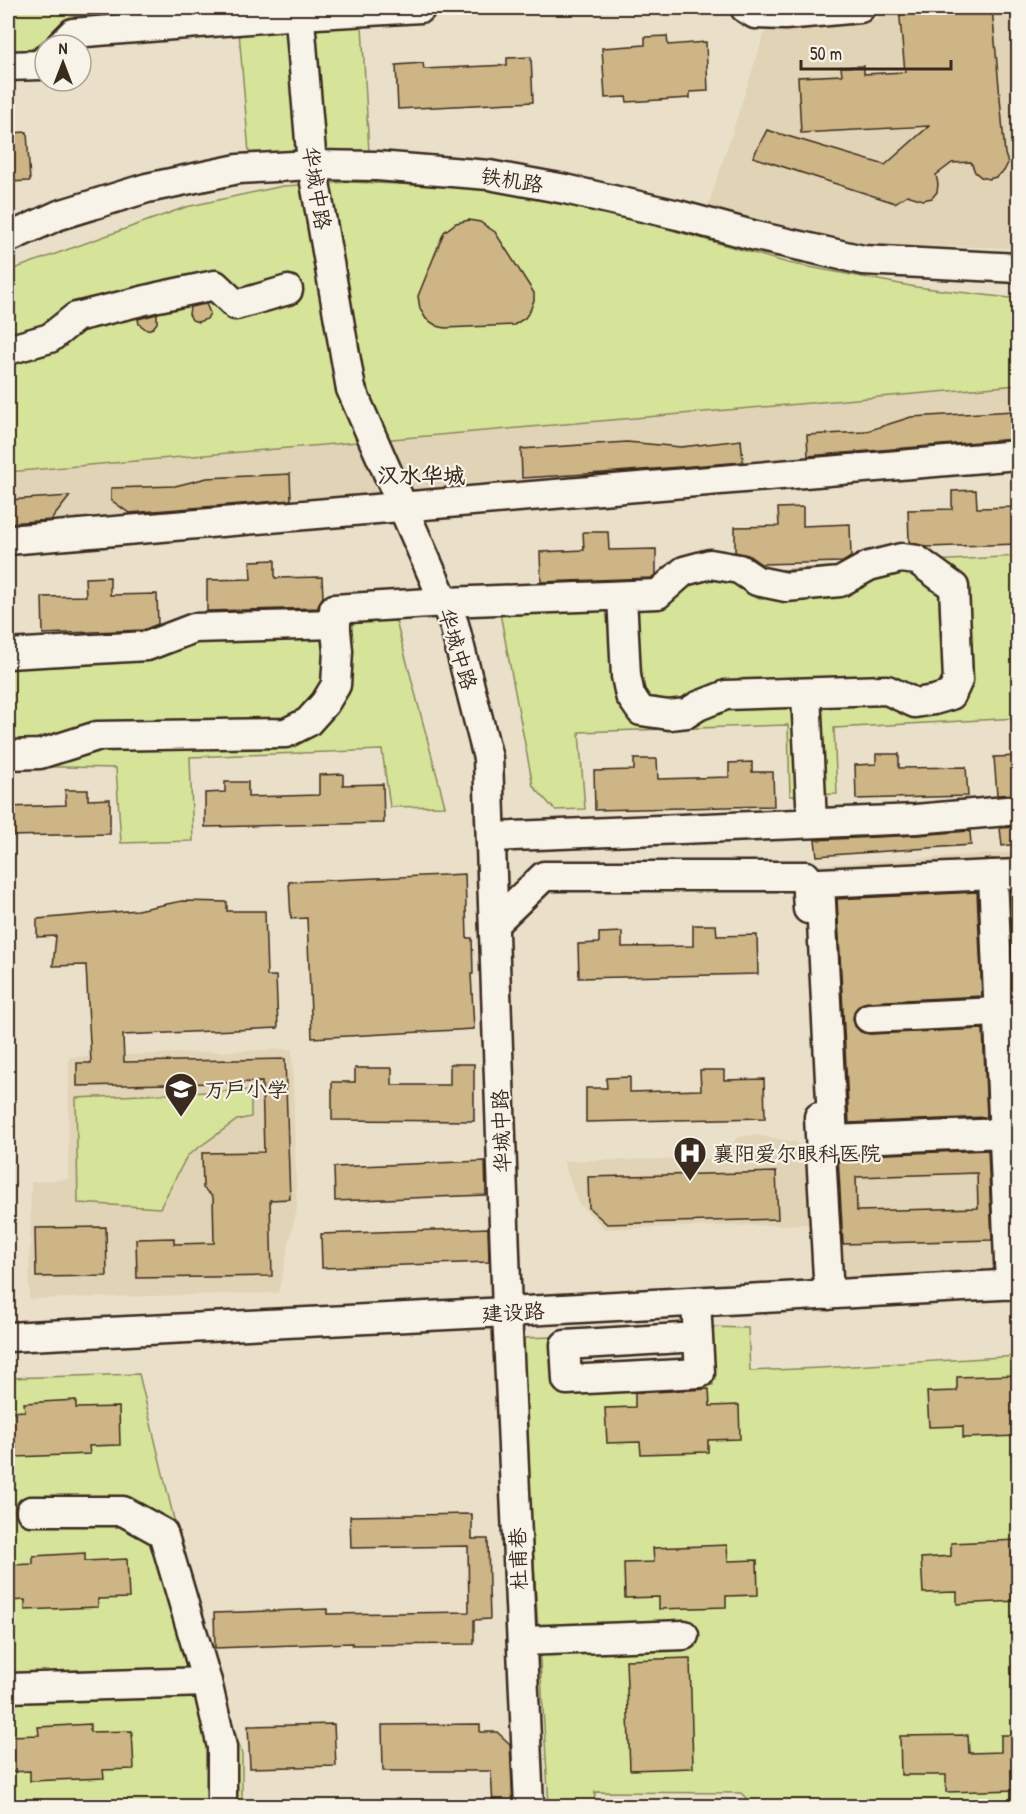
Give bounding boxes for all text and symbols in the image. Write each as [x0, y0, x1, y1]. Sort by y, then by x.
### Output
north arrow [33, 33, 93, 93]
scale bar [801, 33, 951, 71]
text: N [59, 37, 68, 59]
text: 50 m [810, 41, 842, 66]
street label: 华城中路 [296, 144, 338, 232]
street label: 铁机路 [479, 161, 545, 199]
district label: 汉水华城 [377, 460, 465, 490]
street label: 华城中路 [432, 605, 484, 693]
school or university icon: 万户小学 [163, 1071, 199, 1118]
place label: 万户小学 [204, 1075, 288, 1104]
street label: 华城中路 [485, 1089, 517, 1173]
hospital icon: 襄阳爱尔眼科医院 [672, 1135, 708, 1182]
place label: 襄阳爱尔眼科医院 [713, 1139, 881, 1168]
street label: 建设路 [481, 1296, 545, 1328]
street label: 杜甫巷 [502, 1527, 534, 1591]

